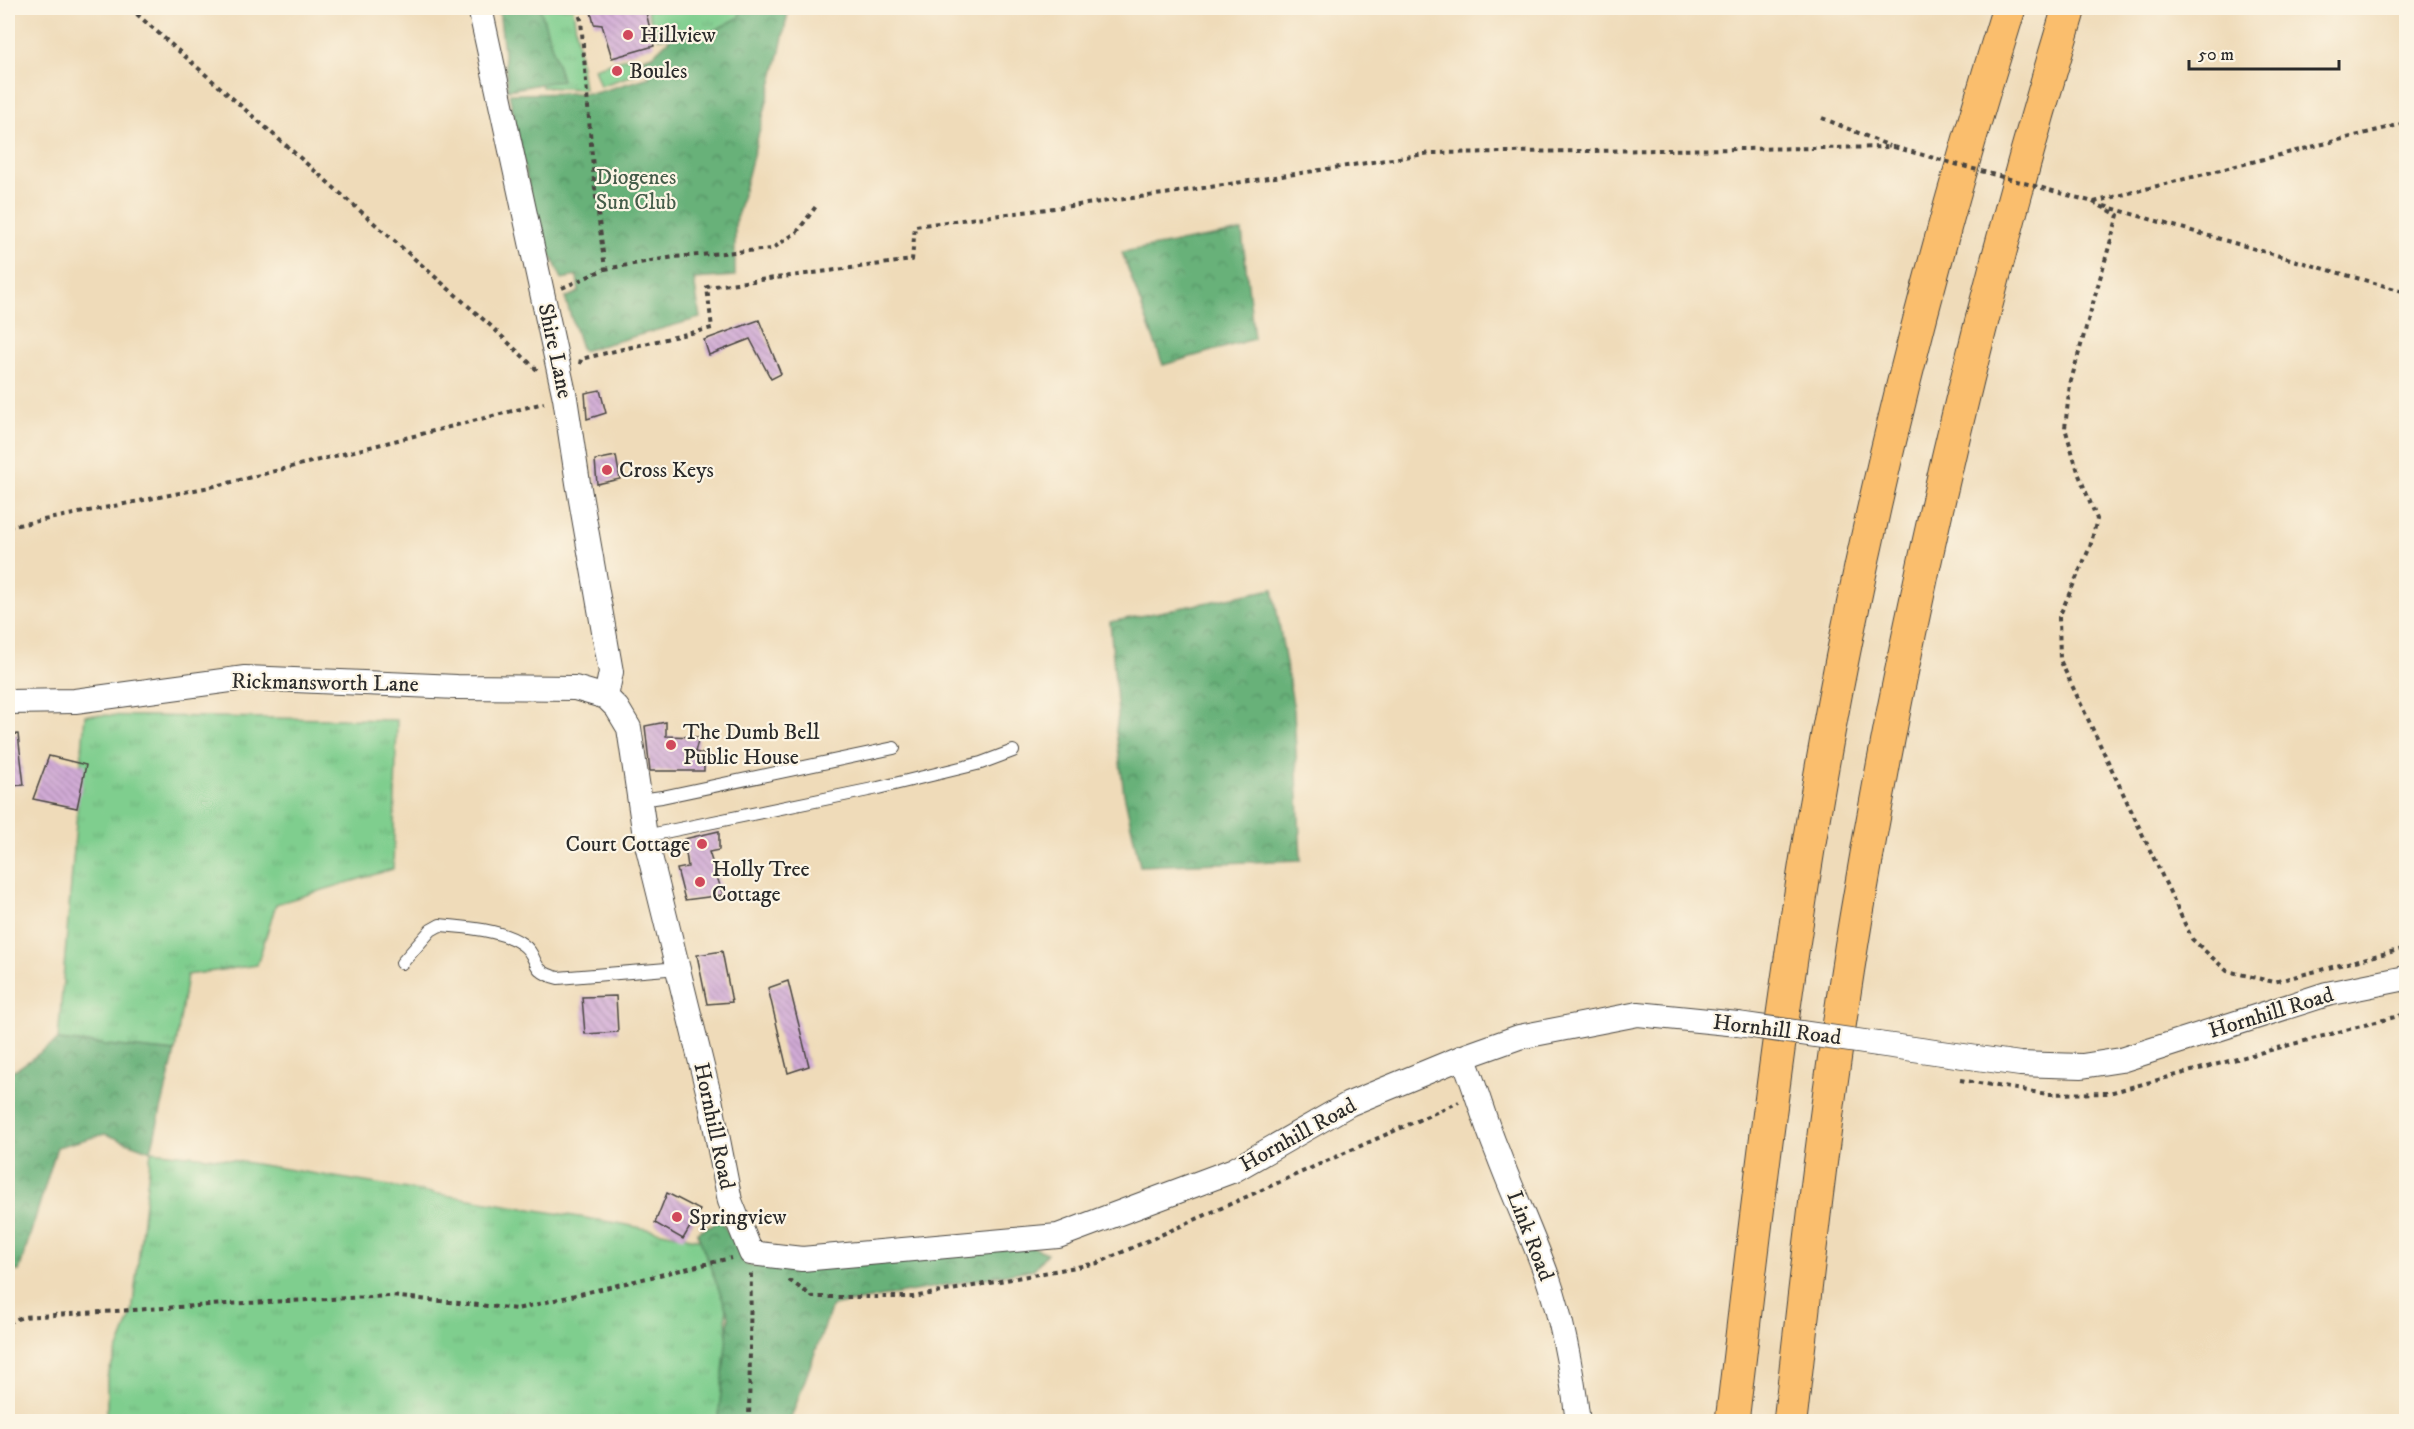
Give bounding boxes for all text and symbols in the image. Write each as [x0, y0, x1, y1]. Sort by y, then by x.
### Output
place label: Hillview [640, 22, 716, 49]
marker: Hillview [621, 28, 635, 42]
scale bar [2189, 33, 2339, 71]
text: 50 m [2198, 44, 2234, 66]
place label: Boules [629, 58, 687, 85]
marker: Boules [610, 64, 624, 78]
park label: Diogenes Sun Club [596, 164, 676, 216]
street label: Shire Lane [532, 301, 578, 401]
place label: Cross Keys [619, 457, 714, 484]
marker: Cross Keys [600, 463, 614, 477]
street label: Rickmansworth Lane [231, 668, 419, 698]
place label: The Dumb Bell Public House [683, 719, 820, 771]
marker: The Dumb Bell Public House [664, 738, 678, 752]
place label: Court Cottage [566, 831, 690, 858]
marker: Court Cottage [695, 837, 709, 851]
place label: Holly Tree Cottage [712, 856, 810, 908]
marker: Holly Tree Cottage [693, 875, 707, 889]
street label: Hornhill Road [2205, 981, 2337, 1045]
street label: Hornhill Road [1711, 1009, 1843, 1051]
street label: Hornhill Road [687, 1060, 741, 1192]
street label: Hornhill Road [1235, 1092, 1361, 1178]
street label: Link Road [1501, 1187, 1559, 1285]
place label: Springview [689, 1204, 787, 1231]
marker: Springview [670, 1210, 684, 1224]

